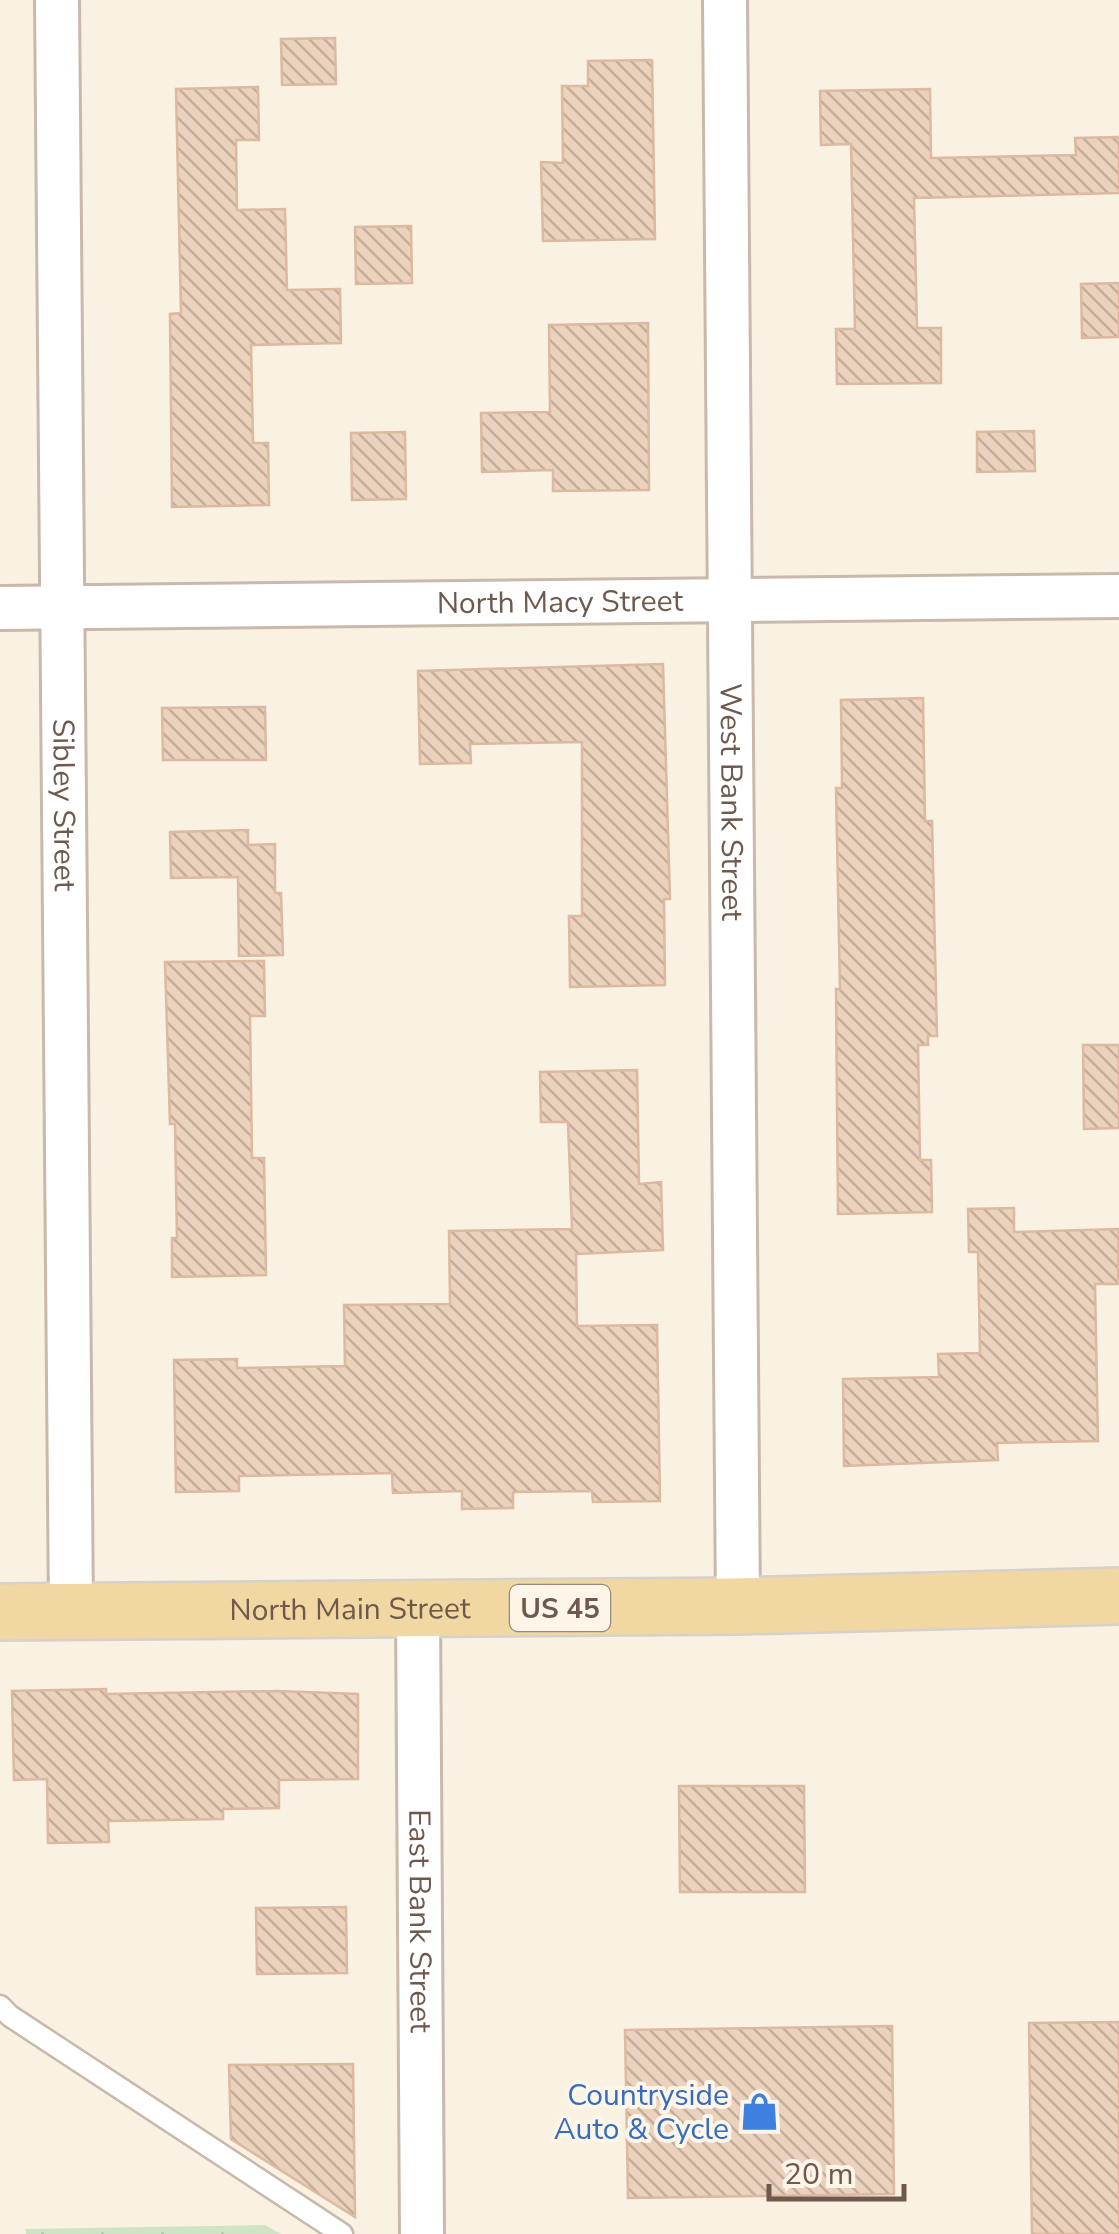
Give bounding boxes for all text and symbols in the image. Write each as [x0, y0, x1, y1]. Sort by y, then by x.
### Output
street label: North Macy Street [437, 581, 684, 624]
street label: West Bank Street [710, 683, 752, 921]
street label: Sibley Street [42, 719, 85, 892]
road number: US 45 [510, 1585, 610, 1631]
street label: North Main Street [229, 1588, 471, 1631]
street label: East Bank Street [398, 1809, 441, 2033]
place label: Countryside Auto & Cycle [554, 2075, 729, 2150]
shop icon: Countryside Auto & Cycle [738, 2091, 780, 2133]
scale bar [769, 2139, 904, 2201]
text: 20 m [784, 2154, 853, 2195]

